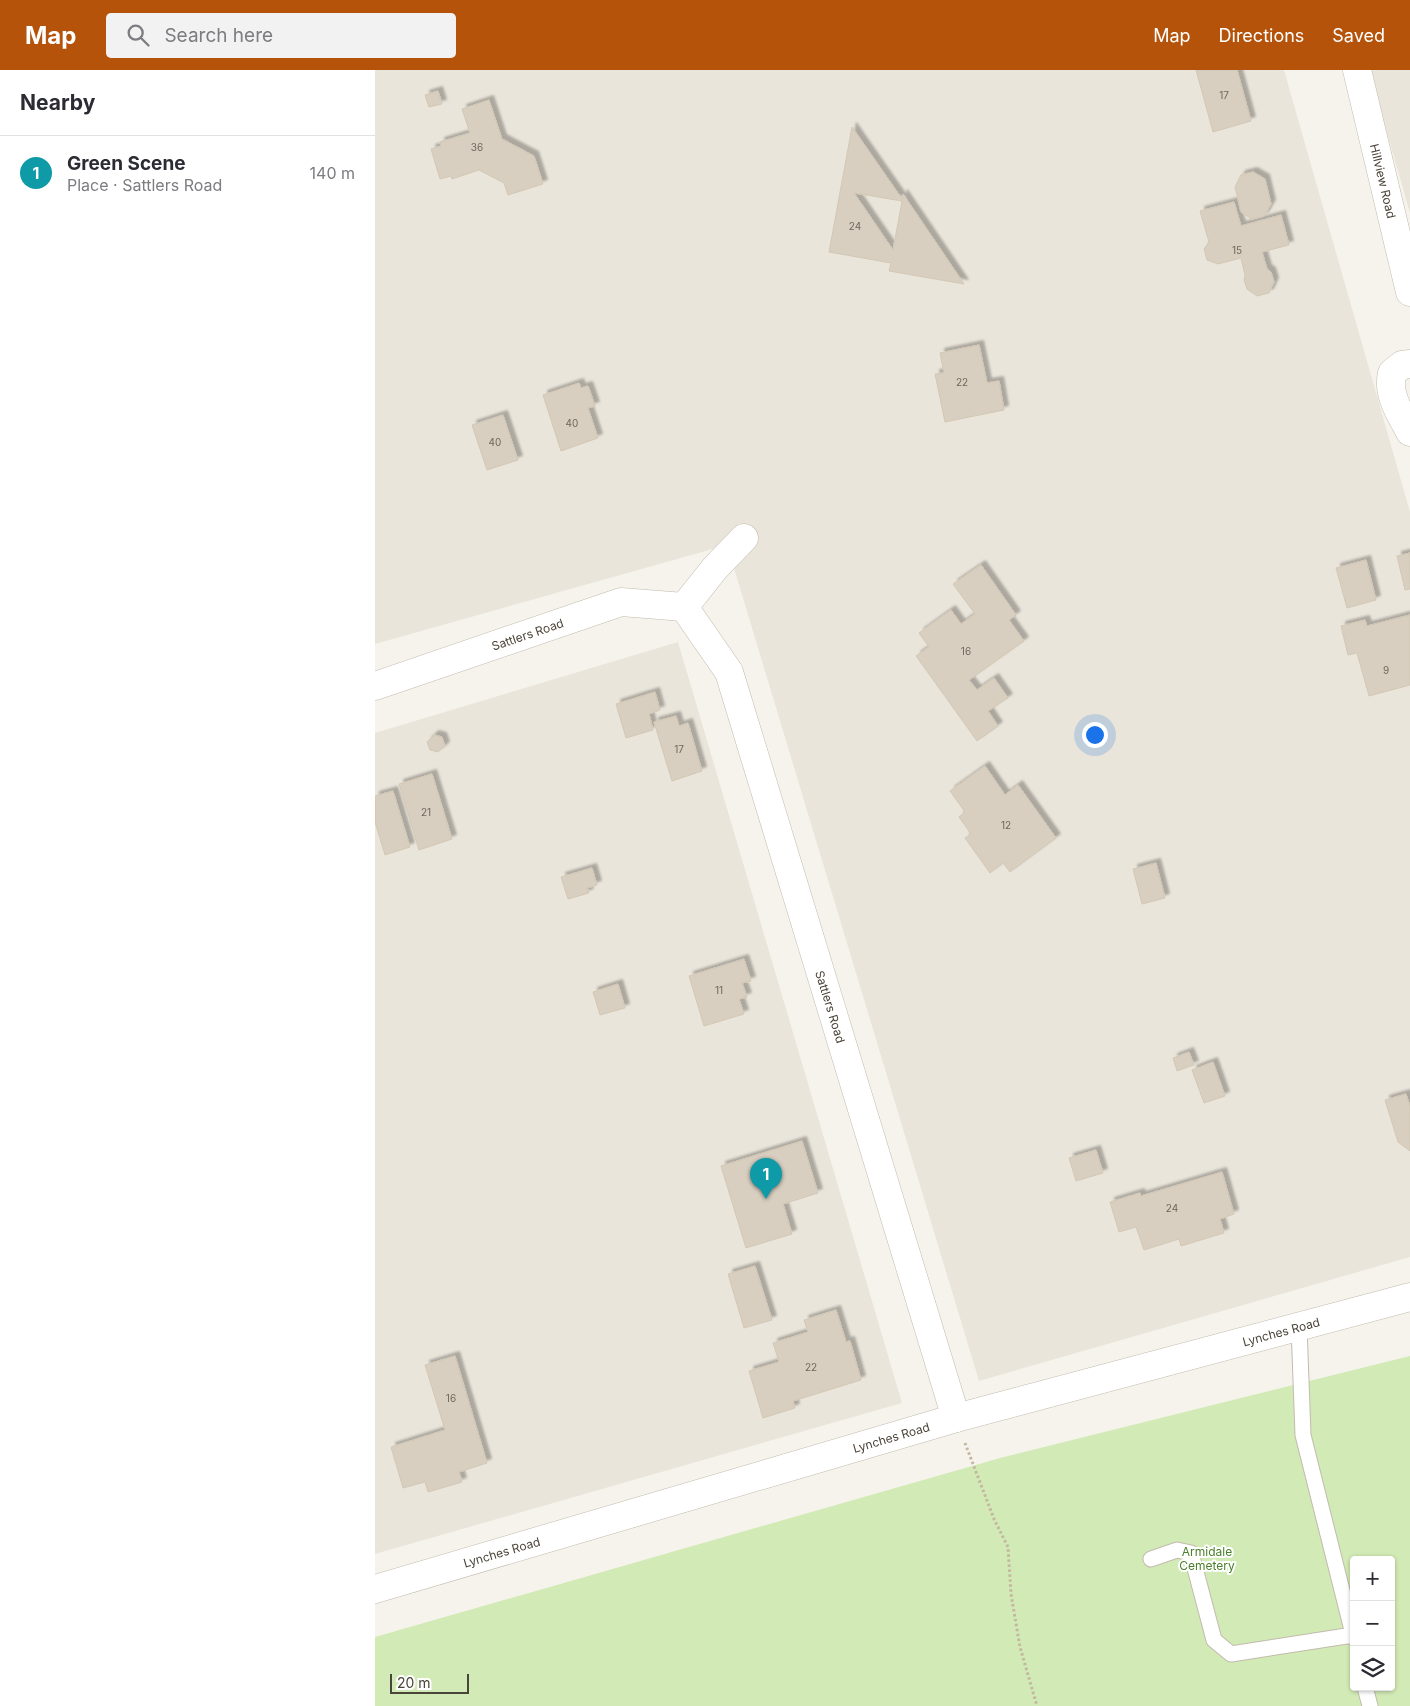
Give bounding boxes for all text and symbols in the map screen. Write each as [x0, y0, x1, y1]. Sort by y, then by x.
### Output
search box [106, 13, 456, 58]
text: Map [25, 21, 76, 50]
icon: search [124, 21, 152, 49]
text: Search here [164, 24, 273, 47]
text: Map [1153, 25, 1191, 46]
text: Directions [1219, 25, 1304, 46]
text: Saved [1332, 25, 1385, 46]
house number: 17 [1219, 89, 1229, 101]
text: Nearby [20, 90, 95, 115]
house number: 36 [471, 141, 483, 153]
street label: Hillview Road [1367, 142, 1400, 220]
text: Green Scene [67, 152, 186, 175]
text: 1 [33, 163, 39, 183]
text: 140 m [310, 163, 355, 183]
text: Place · Sattlers Road [67, 175, 222, 195]
house number: 24 [849, 220, 861, 232]
house number: 15 [1232, 244, 1242, 256]
house number: 22 [956, 376, 968, 388]
house number: 40 [566, 417, 578, 429]
house number: 40 [489, 436, 501, 448]
street label: Sattlers Road [489, 615, 565, 653]
house number: 16 [961, 645, 971, 657]
house number: 9 [1383, 664, 1389, 676]
your location [1082, 722, 1108, 748]
house number: 17 [674, 743, 684, 755]
house number: 21 [421, 806, 431, 818]
house number: 12 [1001, 819, 1011, 831]
street label: Sattlers Road [813, 969, 849, 1045]
house number: 11 [715, 984, 723, 996]
pin: 1 [750, 1158, 782, 1199]
house number: 24 [1166, 1202, 1178, 1214]
street label: Lynches Road [1241, 1314, 1321, 1349]
house number: 22 [805, 1361, 817, 1373]
house number: 16 [446, 1392, 456, 1404]
street label: Lynches Road [851, 1419, 931, 1456]
street label: Lynches Road [461, 1533, 542, 1570]
park label: Armidale Cemetery [1179, 1544, 1235, 1573]
map controls [1350, 1556, 1395, 1691]
button: + [1350, 1556, 1395, 1601]
button: − [1350, 1601, 1395, 1646]
button: layers [1350, 1646, 1395, 1691]
scale bar [390, 1671, 469, 1694]
text: 20 m [397, 1674, 431, 1691]

